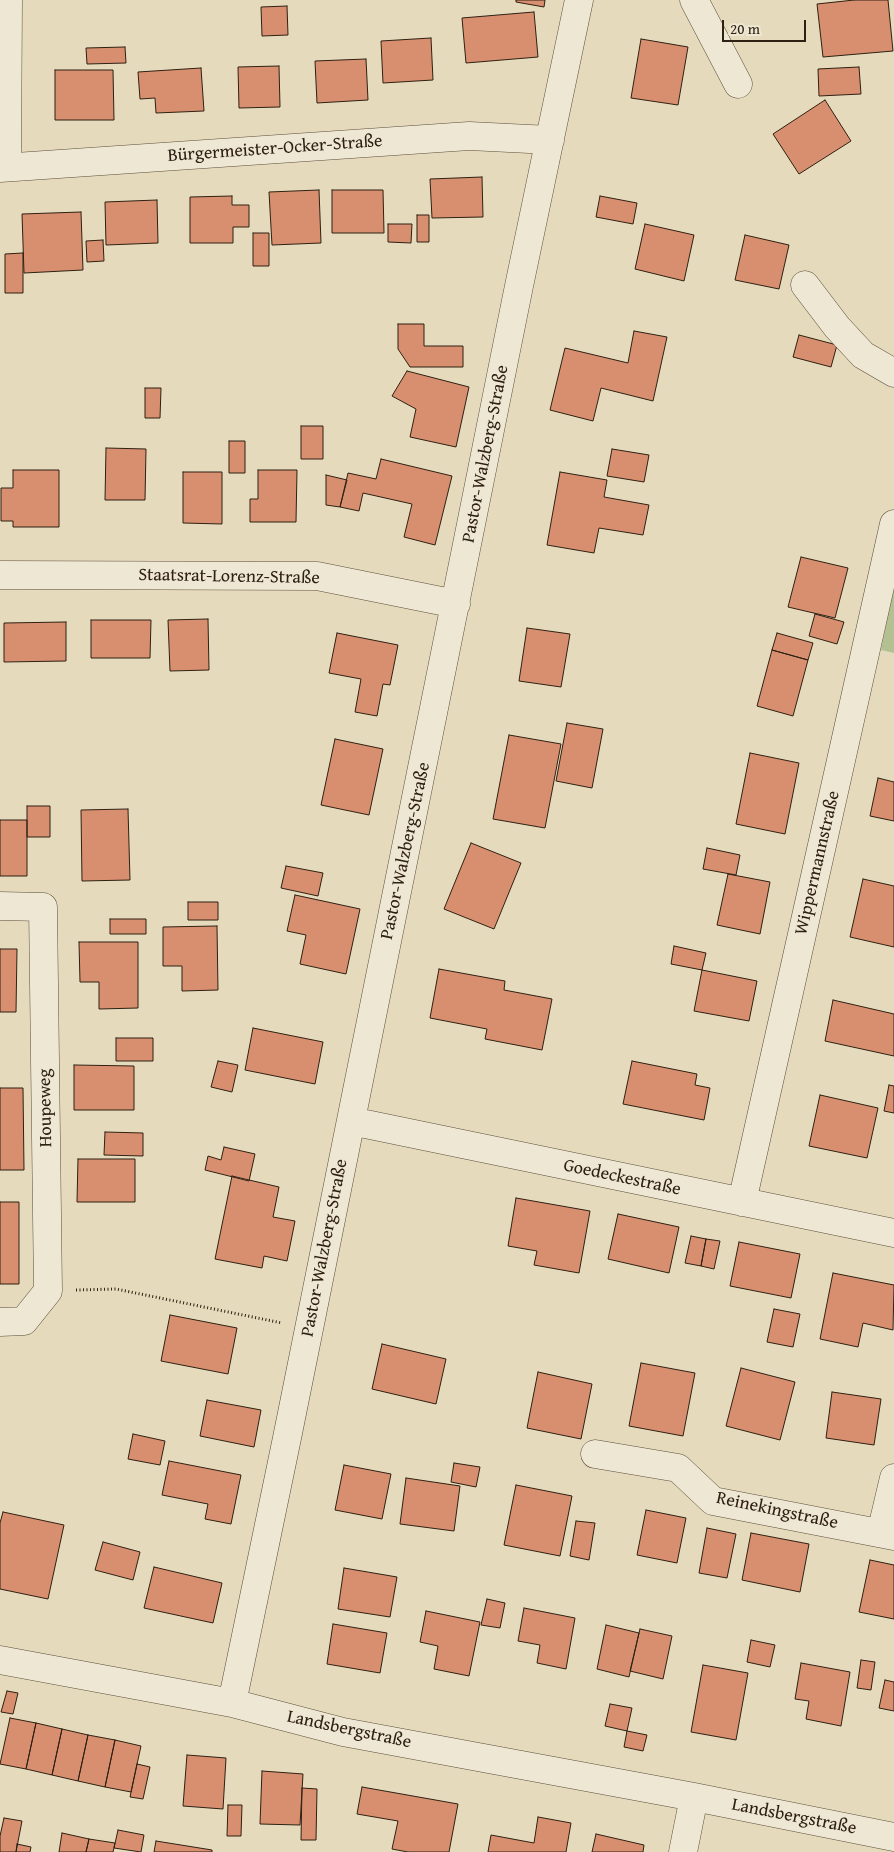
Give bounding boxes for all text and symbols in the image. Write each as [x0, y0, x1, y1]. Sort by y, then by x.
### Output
scale bar [724, 10, 808, 42]
text: 20 m [730, 18, 760, 39]
street label: Bürgermeister-Ocker-Straße [167, 131, 383, 167]
street label: Pastor-Walzberg-Straße [458, 363, 514, 545]
street label: Staatsrat-Lorenz-Straße [138, 565, 320, 589]
street label: Pastor-Walzberg-Straße [377, 760, 435, 942]
street label: Wippermannstraße [791, 789, 845, 937]
street label: Houpeweg [35, 1068, 57, 1148]
street label: Goedeckestraße [561, 1155, 683, 1201]
street label: Pastor-Walzberg-Straße [297, 1157, 353, 1339]
street label: Reinekingstraße [714, 1488, 840, 1534]
street label: Landsbergstraße [285, 1706, 413, 1754]
street label: Landsbergstraße [730, 1794, 858, 1840]

